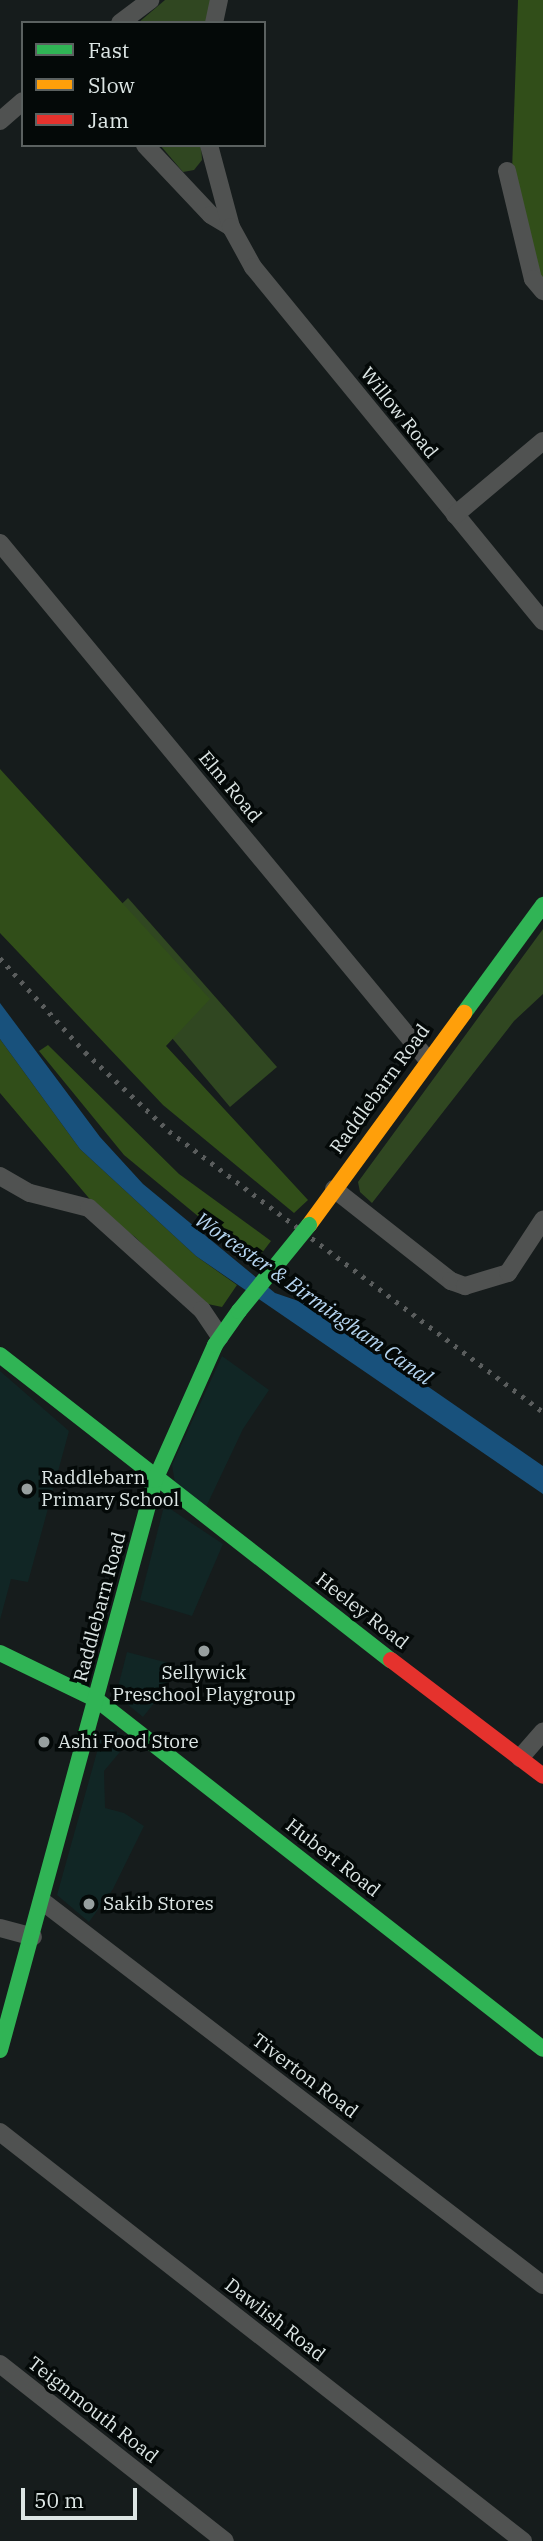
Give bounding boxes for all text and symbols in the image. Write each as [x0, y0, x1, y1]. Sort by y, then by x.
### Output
legend [21, 21, 266, 147]
text: Fast [88, 36, 129, 64]
text: Slow [88, 71, 135, 99]
text: Jam [88, 106, 129, 134]
street label: Willow Road [355, 363, 443, 463]
street label: Elm Road [194, 747, 266, 827]
street label: Raddlebarn Road [325, 1020, 435, 1158]
water label: Worcester & Birmingham Canal [190, 1206, 438, 1390]
place label: Raddlebarn Primary School [41, 1467, 179, 1511]
marker: Raddlebarn Primary School [19, 1481, 35, 1497]
street label: Raddlebarn Road [69, 1530, 131, 1684]
street label: Heeley Road [311, 1568, 413, 1654]
marker: Sellywick Preschool Playgroup [196, 1643, 212, 1659]
place label: Sellywick Preschool Playgroup [112, 1662, 296, 1706]
place label: Ashi Food Store [58, 1731, 199, 1753]
marker: Ashi Food Store [36, 1734, 52, 1750]
street label: Hubert Road [281, 1814, 385, 1902]
place label: Sakib Stores [103, 1893, 214, 1915]
marker: Sakib Stores [81, 1896, 97, 1912]
street label: Tiverton Road [248, 2029, 362, 2123]
street label: Dawlish Road [220, 2274, 330, 2366]
street label: Teignmouth Road [23, 2352, 163, 2468]
scale bar [24, 2474, 140, 2518]
text: 50 m [34, 2486, 84, 2514]

